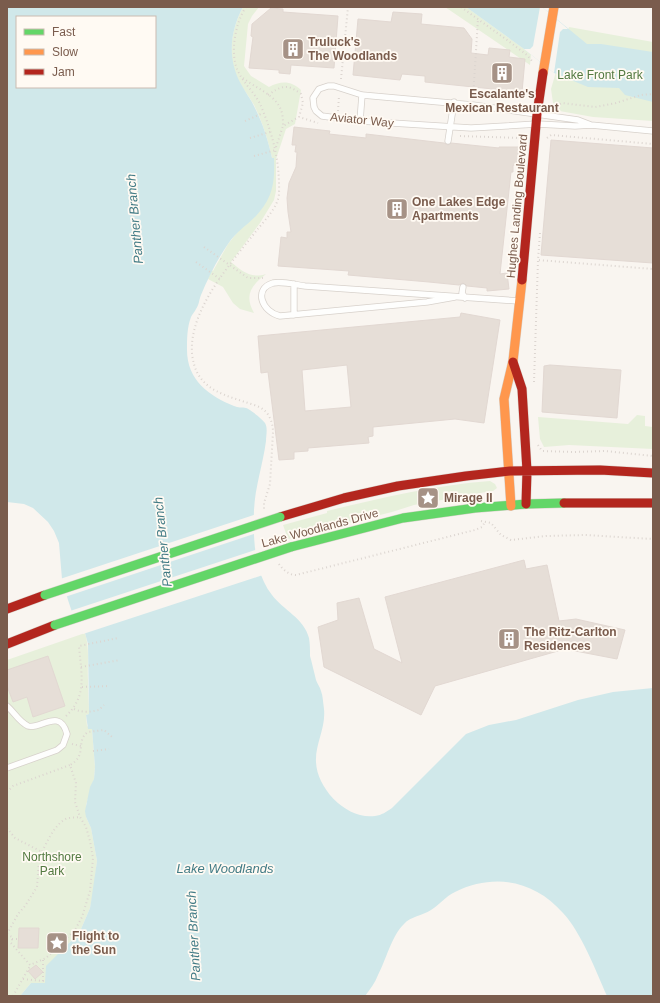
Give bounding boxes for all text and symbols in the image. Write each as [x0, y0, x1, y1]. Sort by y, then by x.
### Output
legend [16, 16, 156, 88]
text: Fast [52, 25, 76, 39]
place label: Truluck's The Woodlands [308, 35, 397, 63]
building icon: Truluck's The Woodlands [280, 36, 306, 62]
text: Slow [52, 45, 78, 59]
building icon: Escalante's Mexican Restaurant [489, 60, 515, 86]
text: Jam [52, 65, 75, 79]
park label: Lake Front Park [557, 68, 644, 82]
place label: Escalante's Mexican Restaurant [445, 87, 559, 115]
street label: Aviator Way [329, 110, 395, 130]
street label: Hughes Landing Boulevard [504, 133, 530, 279]
water label: Panther Branch [123, 173, 146, 265]
place label: One Lakes Edge Apartments [412, 195, 506, 223]
building icon: One Lakes Edge Apartments [384, 196, 410, 222]
place icon: Mirage II [415, 485, 441, 511]
place label: Mirage II [444, 491, 493, 505]
water label: Panther Branch [150, 496, 175, 588]
street label: Lake Woodlands Drive [260, 506, 380, 550]
place label: The Ritz-Carlton Residences [524, 625, 617, 653]
building icon: The Ritz-Carlton Residences [496, 626, 522, 652]
park label: Northshore Park [22, 850, 82, 878]
water label: Lake Woodlands [177, 861, 274, 876]
water label: Panther Branch [184, 890, 203, 981]
place label: Flight to the Sun [72, 929, 119, 957]
place icon: Flight to the Sun [44, 930, 70, 956]

